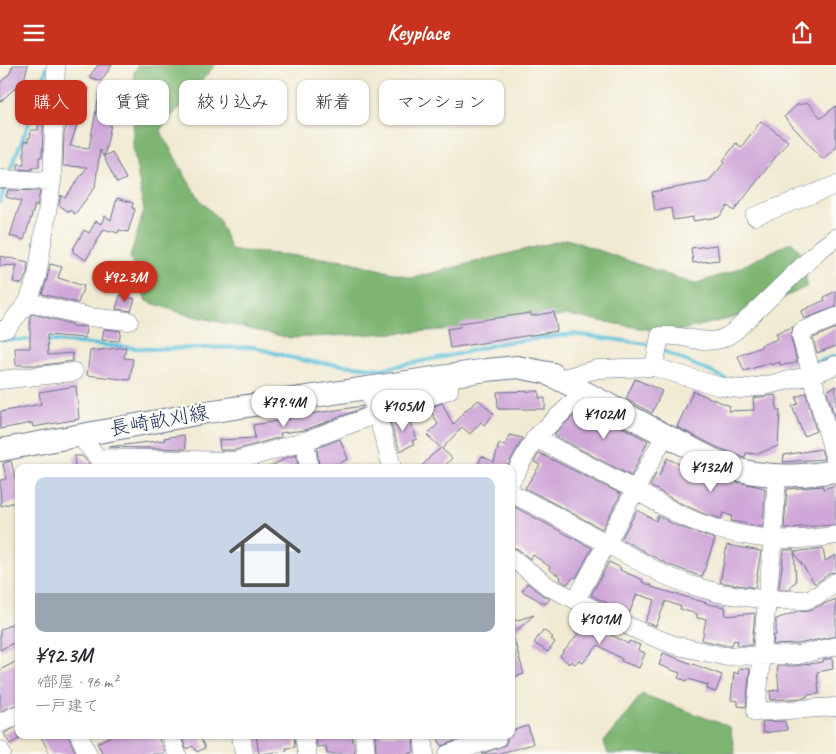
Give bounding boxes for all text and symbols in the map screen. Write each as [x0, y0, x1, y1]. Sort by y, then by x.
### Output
icon: menu [20, 19, 48, 47]
text: Keyplace [387, 19, 449, 47]
icon: share [788, 19, 816, 47]
chip: 購入 [15, 80, 87, 125]
chip: 賃貸 [97, 80, 169, 125]
chip: 絞り込み [179, 80, 287, 125]
chip: 新着 [297, 80, 369, 125]
chip: マンション [379, 80, 504, 125]
pin: ¥92.3M [84, 261, 166, 303]
text: ¥92.3M [103, 267, 147, 287]
pin: ¥79.4M [243, 385, 325, 428]
pin: ¥105M [368, 389, 438, 432]
text: ¥79.4M [262, 392, 306, 412]
text: ¥105M [383, 396, 423, 416]
pin: ¥102M [569, 397, 639, 440]
street label: 長崎畝刈線 [108, 399, 210, 441]
text: ¥102M [584, 404, 624, 424]
pin: ¥132M [676, 451, 746, 493]
text: ¥132M [691, 457, 731, 477]
icon: home [220, 510, 310, 600]
pin: ¥101M [565, 603, 635, 645]
text: ¥101M [580, 609, 620, 629]
text: ¥92.3M [35, 642, 92, 668]
text: 4部屋 · 96 m² [35, 672, 117, 692]
text: 一戸建て [35, 696, 99, 716]

